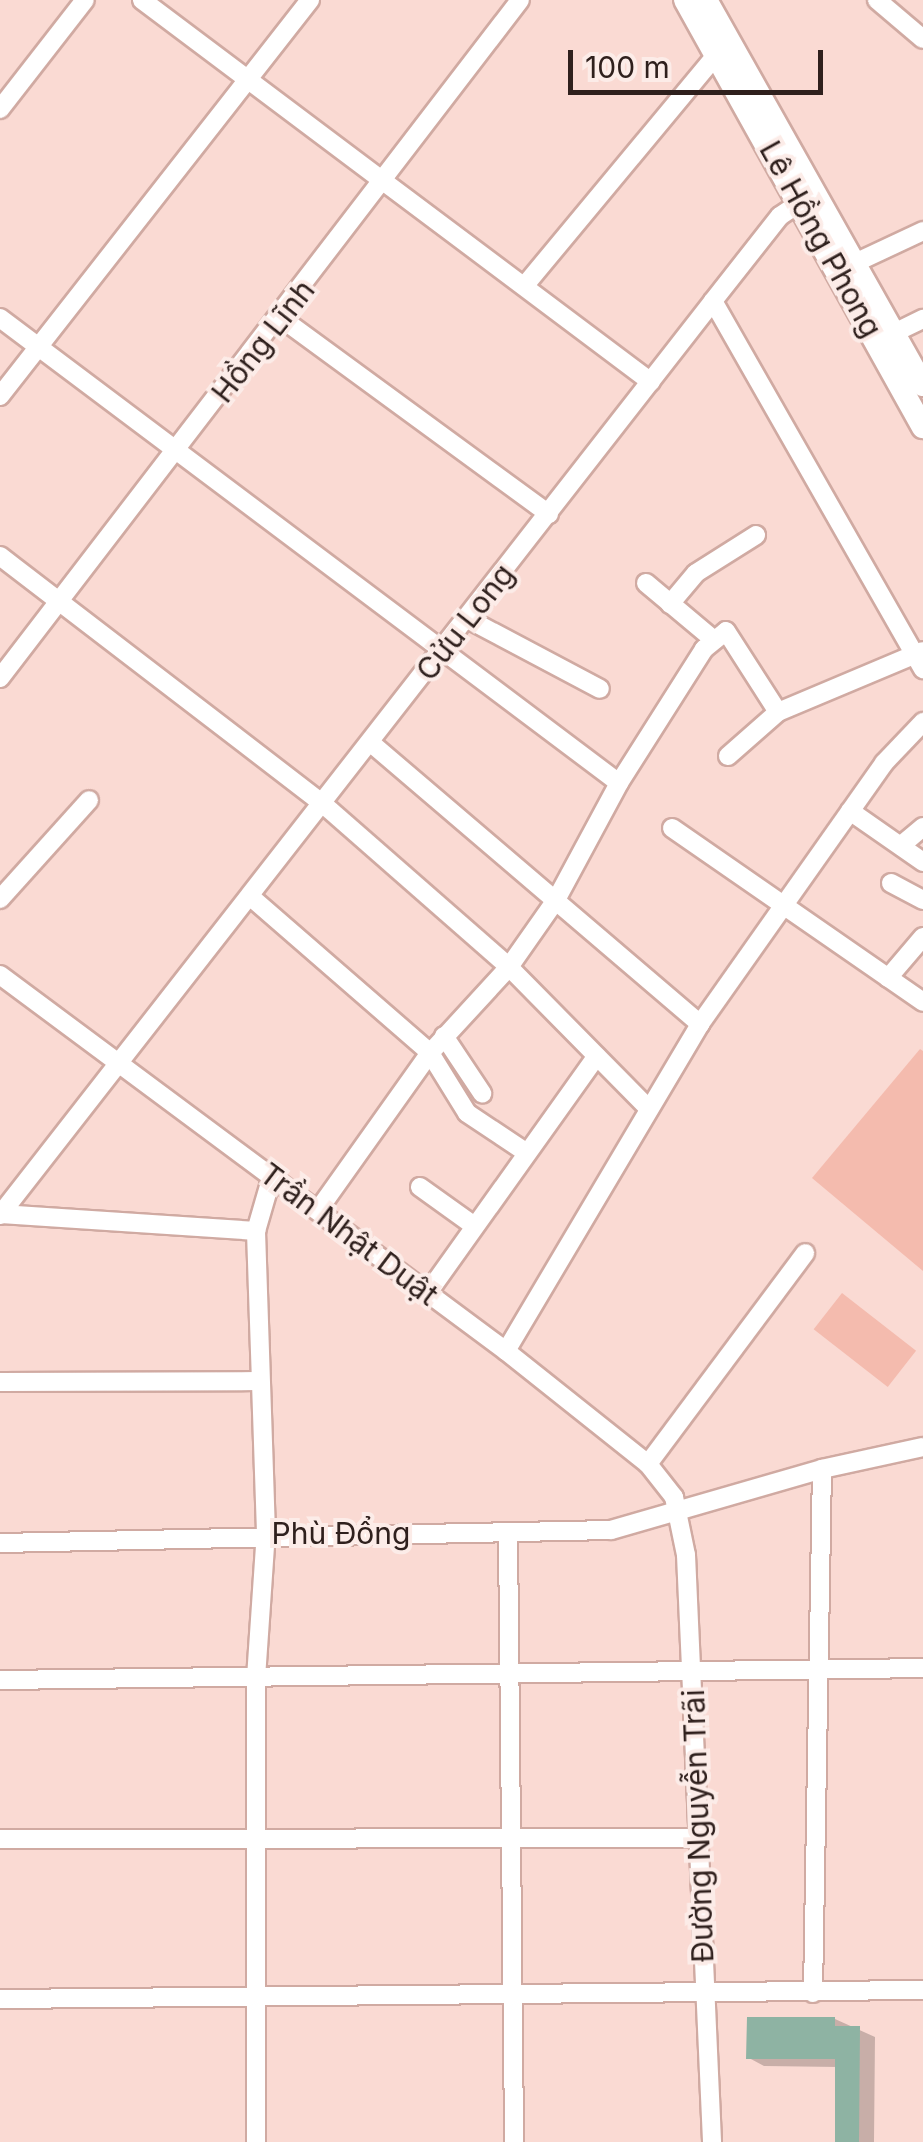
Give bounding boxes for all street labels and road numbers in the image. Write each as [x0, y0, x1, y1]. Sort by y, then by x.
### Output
street label: Lê Hồng Phong [752, 135, 890, 343]
street label: Hồng Lĩnh [204, 273, 322, 409]
street label: Cửu Long [408, 557, 522, 687]
street label: Trần Nhật Duật [253, 1155, 445, 1313]
street label: Phù Đổng [272, 1515, 410, 1551]
street label: Đường Nguyễn Trãi [675, 1689, 721, 1963]

